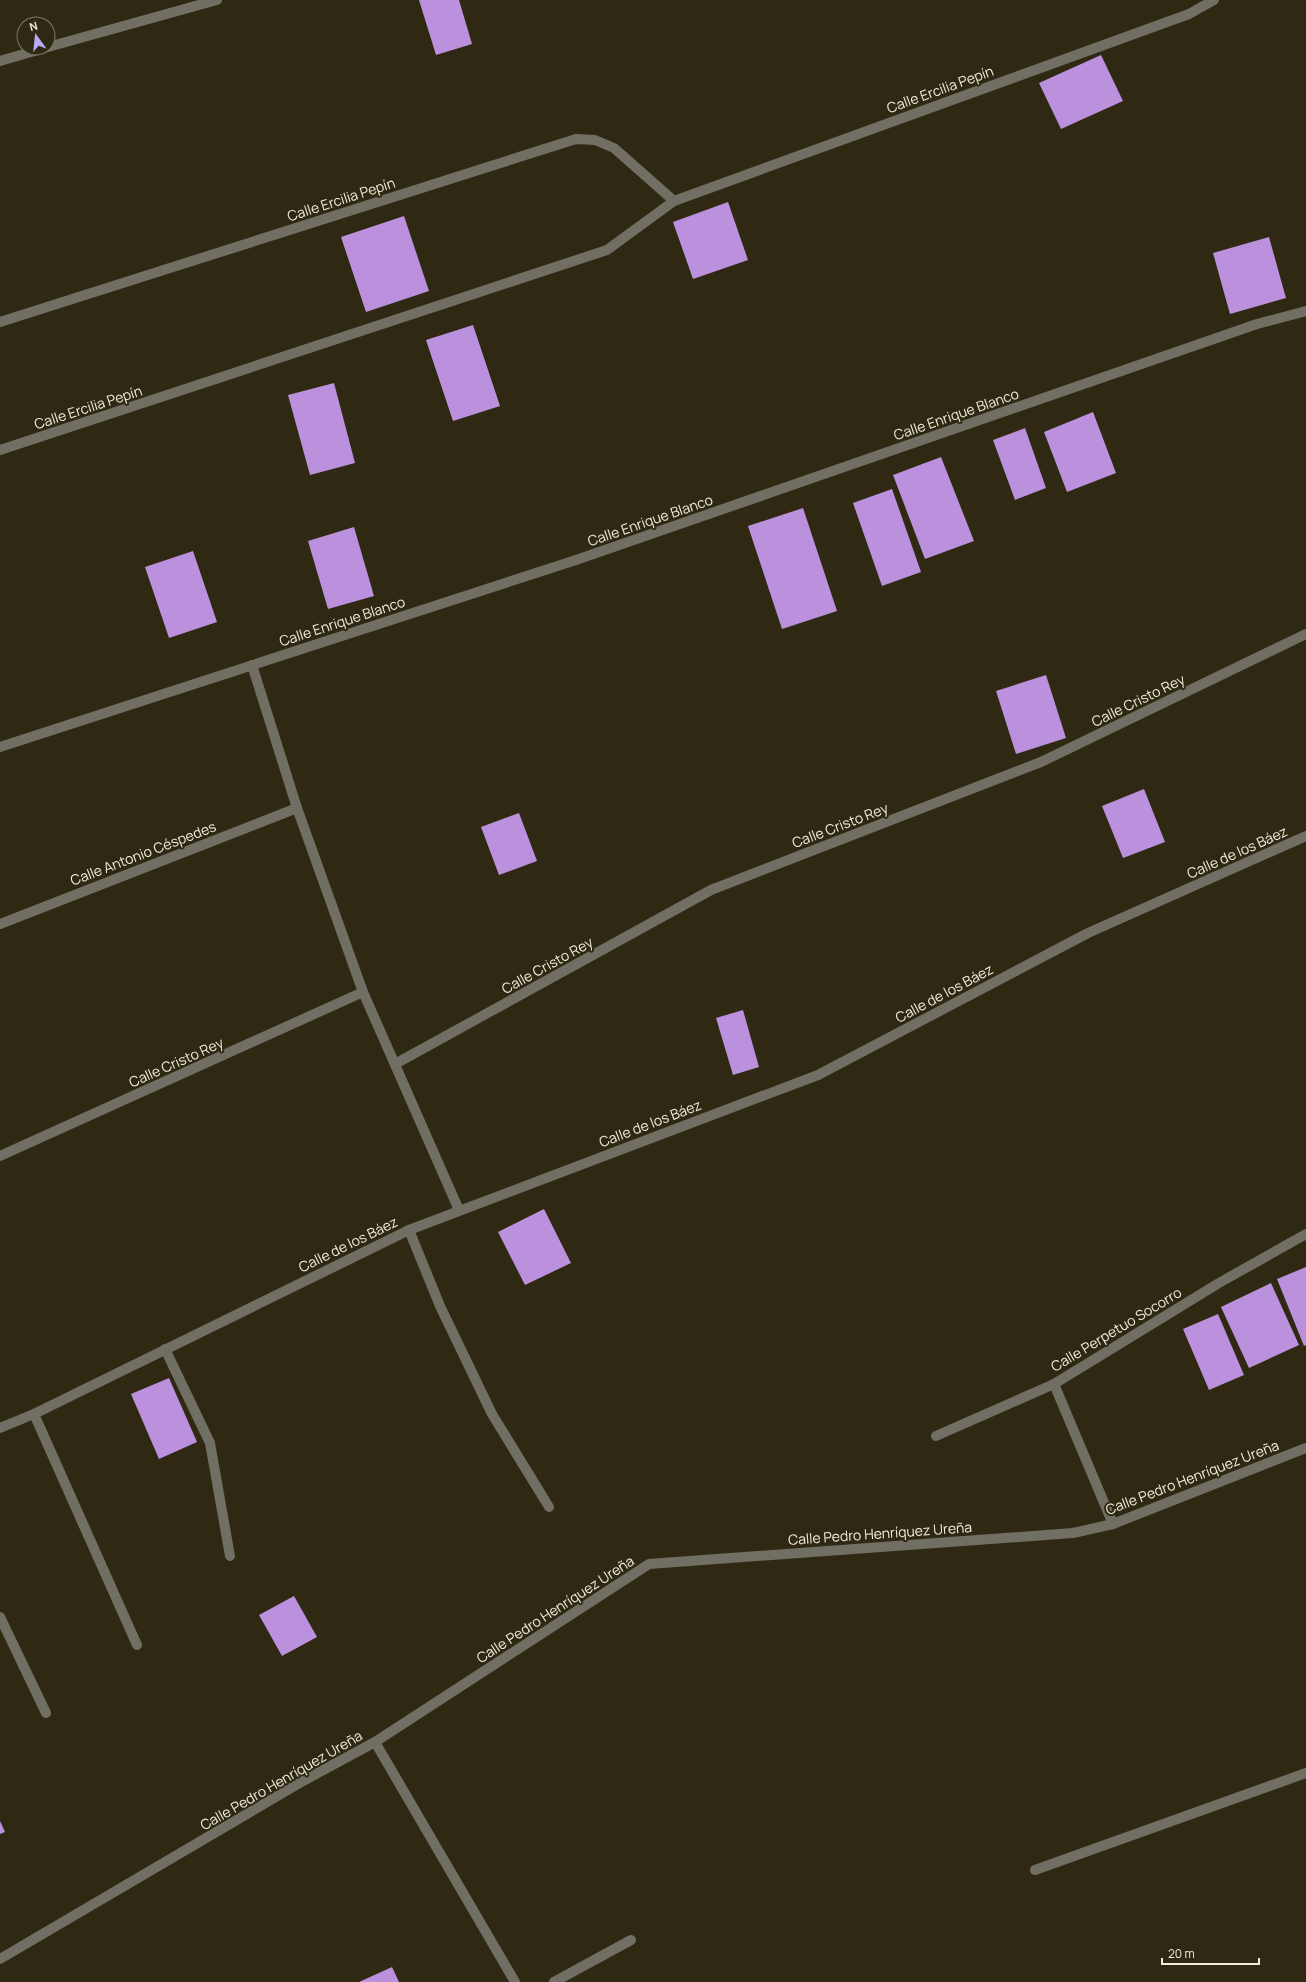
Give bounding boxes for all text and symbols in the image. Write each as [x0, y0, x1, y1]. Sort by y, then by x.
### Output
north arrow [16, 16, 56, 56]
text: N [28, 18, 39, 34]
street label: Calle Ercilia Pepín [884, 61, 996, 117]
street label: Calle Ercilia Pepín [285, 173, 397, 225]
street label: Calle Ercilia Pepín [32, 381, 144, 433]
street label: Calle Enrique Blanco [891, 384, 1021, 444]
street label: Calle Enrique Blanco [585, 490, 715, 550]
street label: Calle Enrique Blanco [277, 592, 407, 650]
street label: Calle Cristo Rey [1088, 669, 1188, 731]
street label: Calle Cristo Rey [789, 798, 891, 852]
street label: Calle Antonio Céspedes [67, 816, 219, 890]
street label: Calle de los Báez [1184, 821, 1290, 883]
street label: Calle Cristo Rey [498, 932, 597, 998]
street label: Calle de los Báez [892, 959, 996, 1027]
street label: Calle Cristo Rey [126, 1032, 227, 1091]
street label: Calle de los Báez [596, 1095, 704, 1151]
street label: Calle de los Báez [295, 1212, 401, 1276]
street label: Calle Perpetuo Socorro [1047, 1282, 1185, 1376]
street label: Calle Pedro Henríquez Ureña [1103, 1435, 1281, 1519]
street label: Calle Pedro Henríquez Ureña [787, 1517, 973, 1549]
street label: Calle Pedro Henríquez Ureña [472, 1551, 638, 1667]
street label: Calle Pedro Henríquez Ureña [196, 1726, 366, 1834]
scale bar [1162, 1940, 1259, 1966]
text: 20 m [1168, 1945, 1195, 1962]

